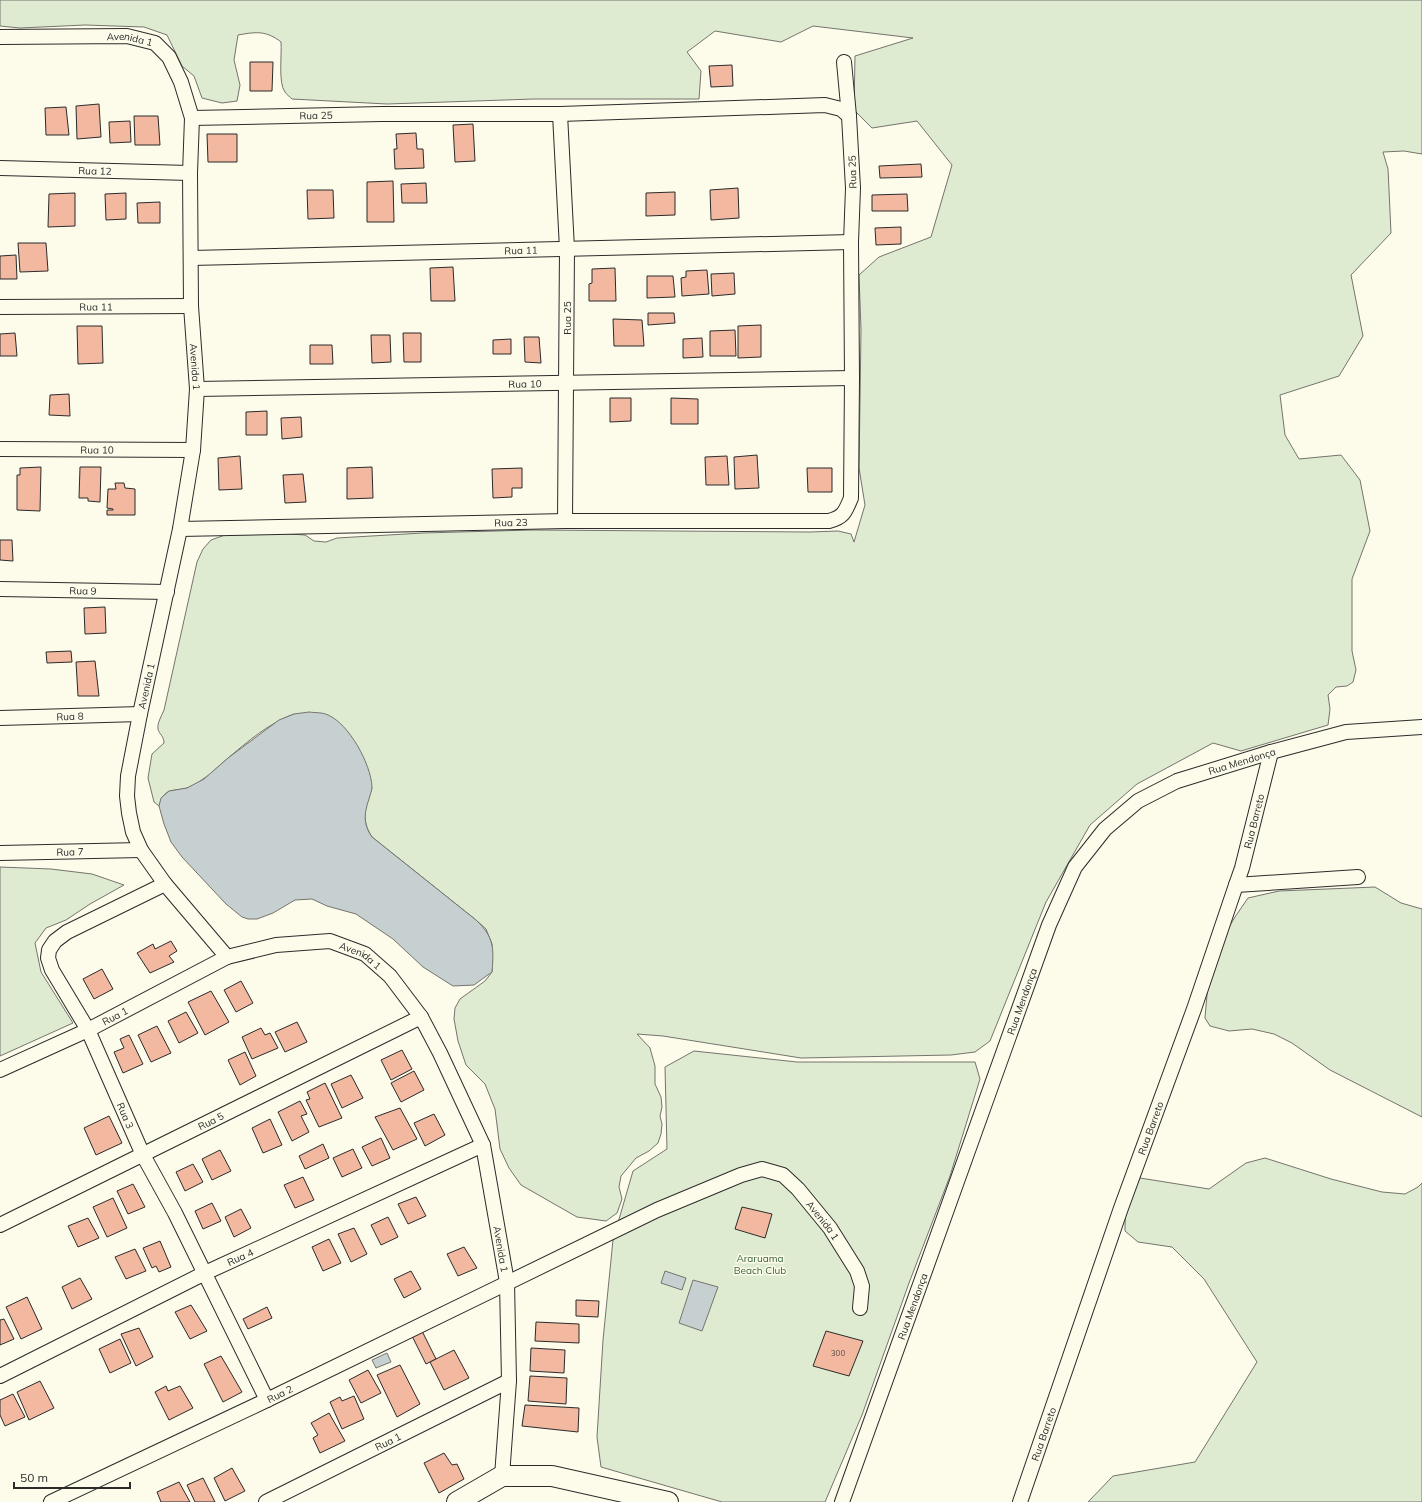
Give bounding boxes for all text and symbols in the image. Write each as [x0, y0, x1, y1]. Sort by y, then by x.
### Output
street label: Avenida 1 [107, 30, 154, 49]
street label: Rua 25 [299, 109, 333, 122]
street label: Rua 25 [845, 155, 860, 189]
street label: Rua 12 [78, 164, 112, 178]
street label: Rua 11 [504, 244, 538, 257]
street label: Rua 11 [79, 300, 113, 314]
street label: Rua 25 [561, 301, 574, 335]
street label: Avenida 1 [187, 343, 203, 391]
street label: Rua 10 [508, 377, 542, 391]
street label: Rua 10 [80, 443, 114, 457]
street label: Rua 23 [494, 516, 528, 529]
street label: Rua 9 [69, 584, 97, 598]
street label: Avenida 1 [135, 662, 158, 710]
street label: Rua 8 [56, 710, 84, 723]
street label: Rua Mendonça [1207, 745, 1277, 778]
street label: Rua Barreto [1241, 792, 1267, 850]
street label: Rua 7 [56, 845, 84, 859]
street label: Avenida 1 [337, 939, 384, 972]
street label: Rua Mendonça [1004, 966, 1040, 1036]
street label: Rua 1 [100, 1004, 130, 1028]
street label: Rua Barreto [1135, 1099, 1167, 1157]
street label: Rua 3 [114, 1101, 137, 1131]
street label: Rua 5 [196, 1109, 226, 1133]
street label: Avenida 1 [803, 1198, 842, 1243]
street label: Avenida 1 [490, 1225, 511, 1273]
street label: Rua 4 [225, 1246, 255, 1269]
park label: Araruama Beach Club [734, 1252, 786, 1277]
street label: Rua Mendonça [895, 1271, 931, 1341]
house number: 300 [831, 1348, 845, 1358]
street label: Rua 2 [265, 1382, 295, 1406]
street label: Rua Barreto [1029, 1405, 1059, 1463]
street label: Rua 1 [373, 1430, 403, 1454]
scale bar [14, 1464, 130, 1490]
text: 50 m [20, 1470, 48, 1485]

